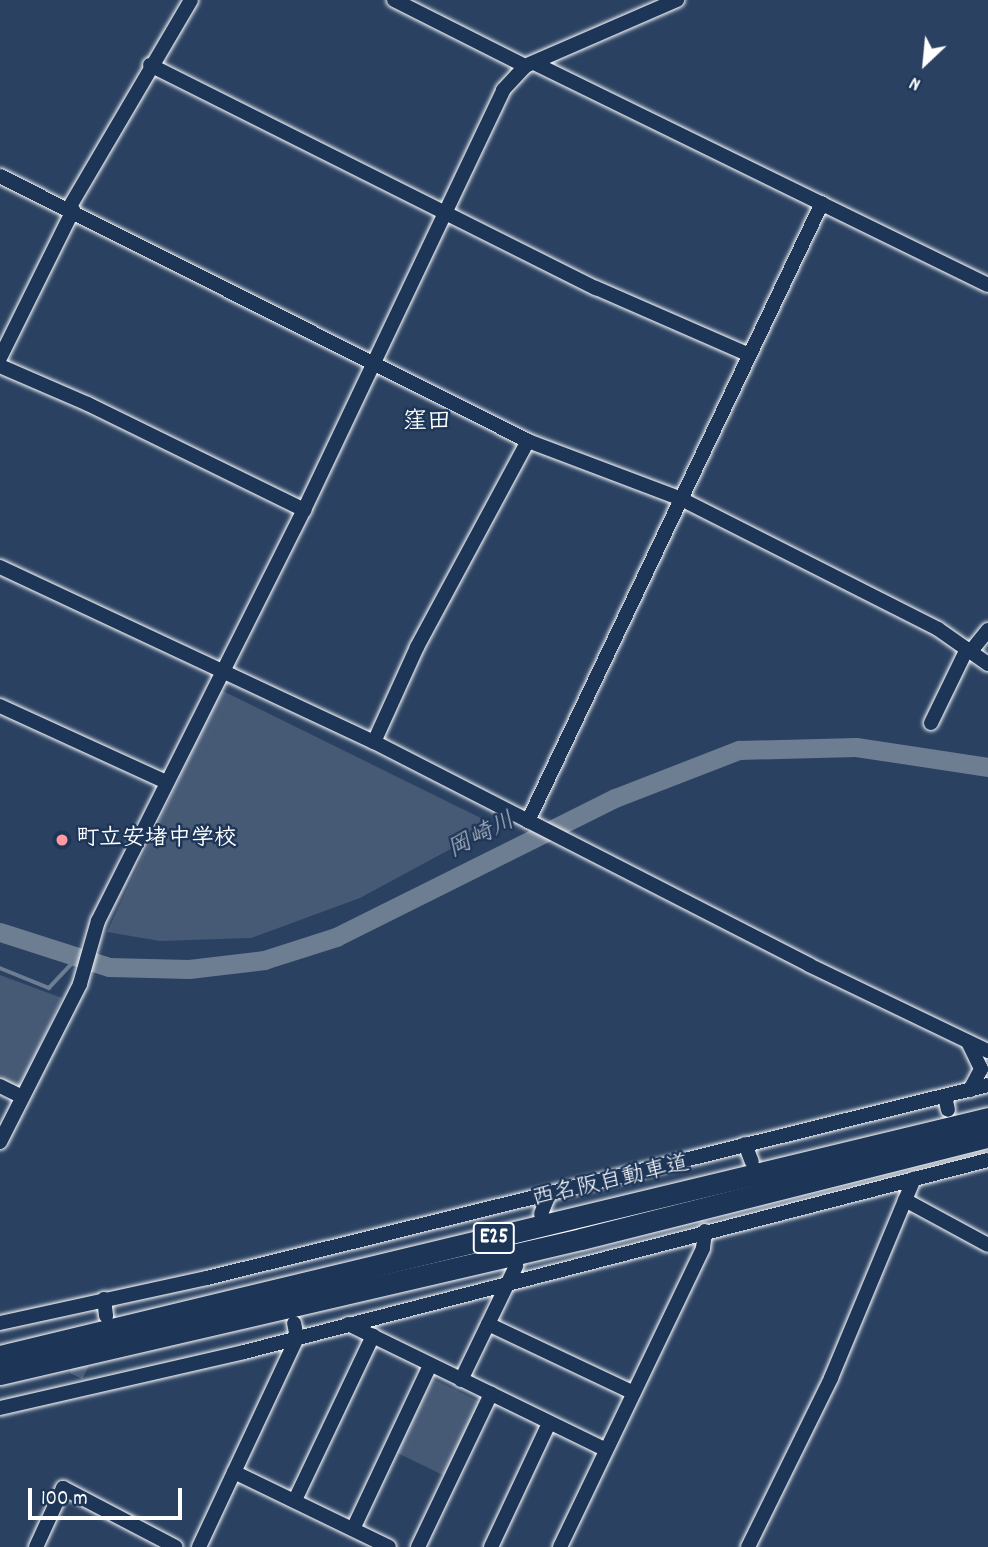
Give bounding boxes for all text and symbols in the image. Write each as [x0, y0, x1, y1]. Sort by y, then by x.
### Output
north arrow [890, 28, 960, 98]
text: N [905, 68, 926, 97]
district label: 窪田 [403, 410, 451, 438]
water label: 岡崎川 [443, 808, 521, 866]
place label: 町立安堵中学校 [76, 826, 237, 854]
marker: 町立安堵中学校 [54, 832, 70, 848]
street label: 西名阪自動車道 [529, 1151, 693, 1215]
road number: E25 [471, 1220, 517, 1256]
scale bar [32, 1474, 186, 1518]
text: 100 m [41, 1485, 88, 1515]

